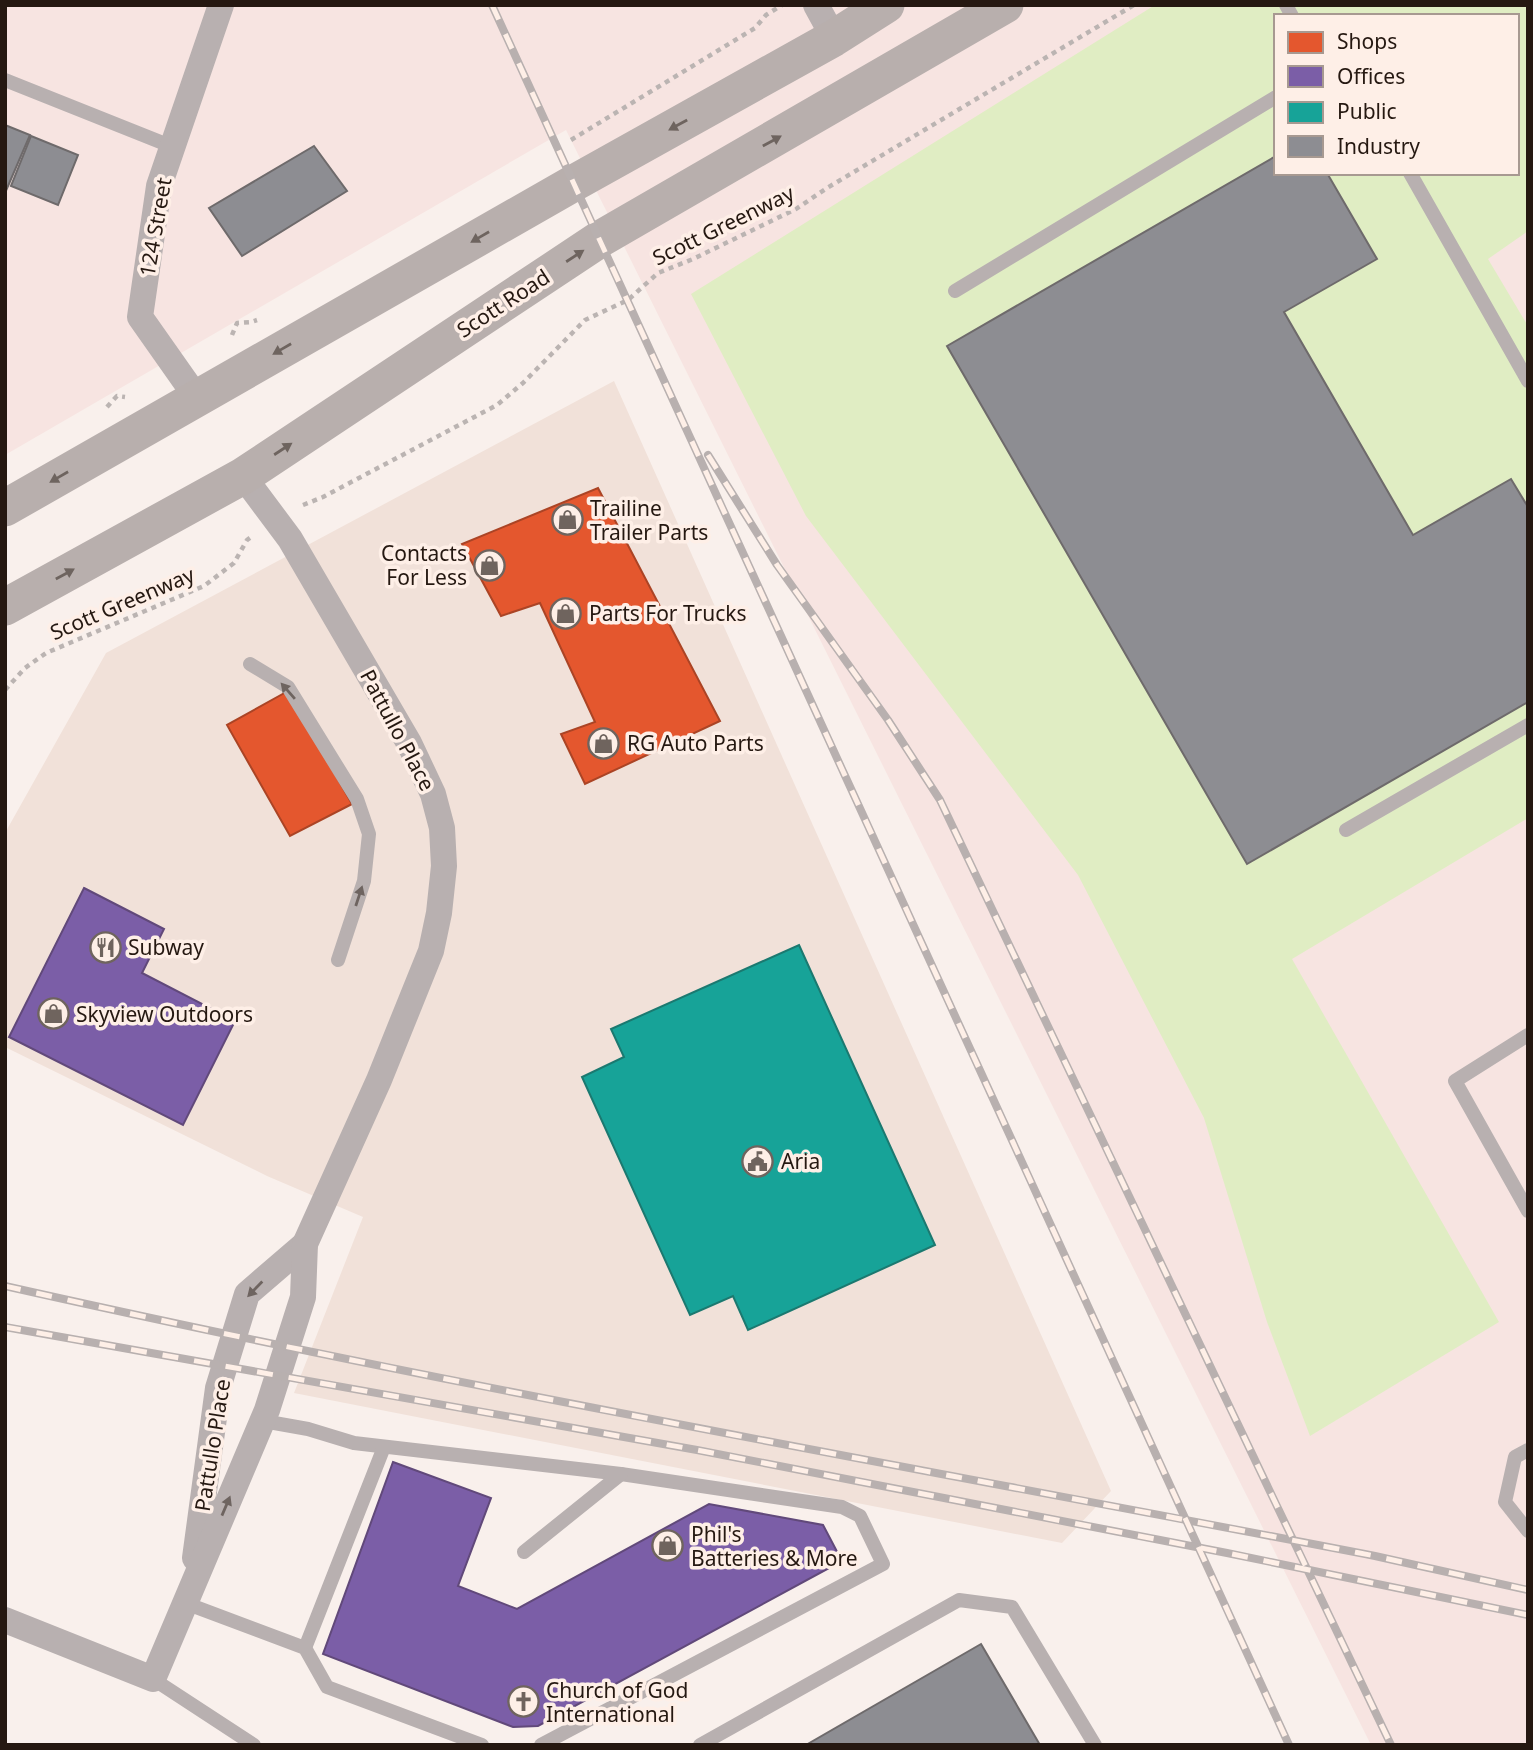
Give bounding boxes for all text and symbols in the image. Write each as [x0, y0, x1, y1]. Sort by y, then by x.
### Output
legend [1274, 14, 1519, 175]
text: Shops [1337, 27, 1397, 55]
text: Offices [1337, 62, 1405, 90]
text: Public [1337, 97, 1397, 125]
one-way arrow [668, 119, 688, 131]
text: Industry [1337, 132, 1420, 160]
one-way arrow [762, 135, 781, 147]
street label: 124 Street [133, 175, 178, 279]
street label: Scott Greenway [648, 179, 799, 271]
one-way arrow [470, 231, 490, 243]
one-way arrow [565, 249, 585, 262]
street label: Scott Road [451, 263, 555, 343]
one-way arrow [273, 343, 292, 355]
one-way arrow [273, 442, 293, 455]
one-way arrow [49, 471, 68, 483]
place label: Trailine Trailer Parts [590, 494, 708, 546]
shop icon: Trailine Trailer Parts [550, 503, 584, 537]
place label: Contacts For Less [381, 539, 467, 591]
shop icon: Contacts For Less [473, 548, 507, 582]
street label: Scott Greenway [46, 560, 199, 646]
one-way arrow [55, 568, 75, 580]
shop icon: Parts For Trucks [549, 596, 583, 630]
place label: Parts For Trucks [589, 599, 747, 627]
street label: Pattullo Place [354, 665, 442, 795]
one-way arrow [281, 682, 296, 700]
shop icon: RG Auto Parts [587, 726, 621, 760]
place label: RG Auto Parts [627, 729, 764, 757]
one-way arrow [355, 885, 365, 906]
restaurant icon: Subway [88, 930, 122, 964]
place label: Subway [128, 933, 204, 961]
shop icon: Skyview Outdoors [36, 997, 70, 1031]
place label: Skyview Outdoors [76, 1000, 253, 1028]
public building icon: Aria [741, 1144, 775, 1178]
place label: Aria [781, 1147, 820, 1175]
one-way arrow [247, 1280, 263, 1297]
street label: Pattullo Place [188, 1377, 236, 1513]
one-way arrow [221, 1495, 232, 1516]
place label: Phil's Batteries & More [691, 1520, 858, 1572]
shop icon: Phil's Batteries & More [651, 1529, 685, 1563]
place label: Church of God International [546, 1676, 688, 1728]
church icon: Church of God International [506, 1685, 540, 1719]

